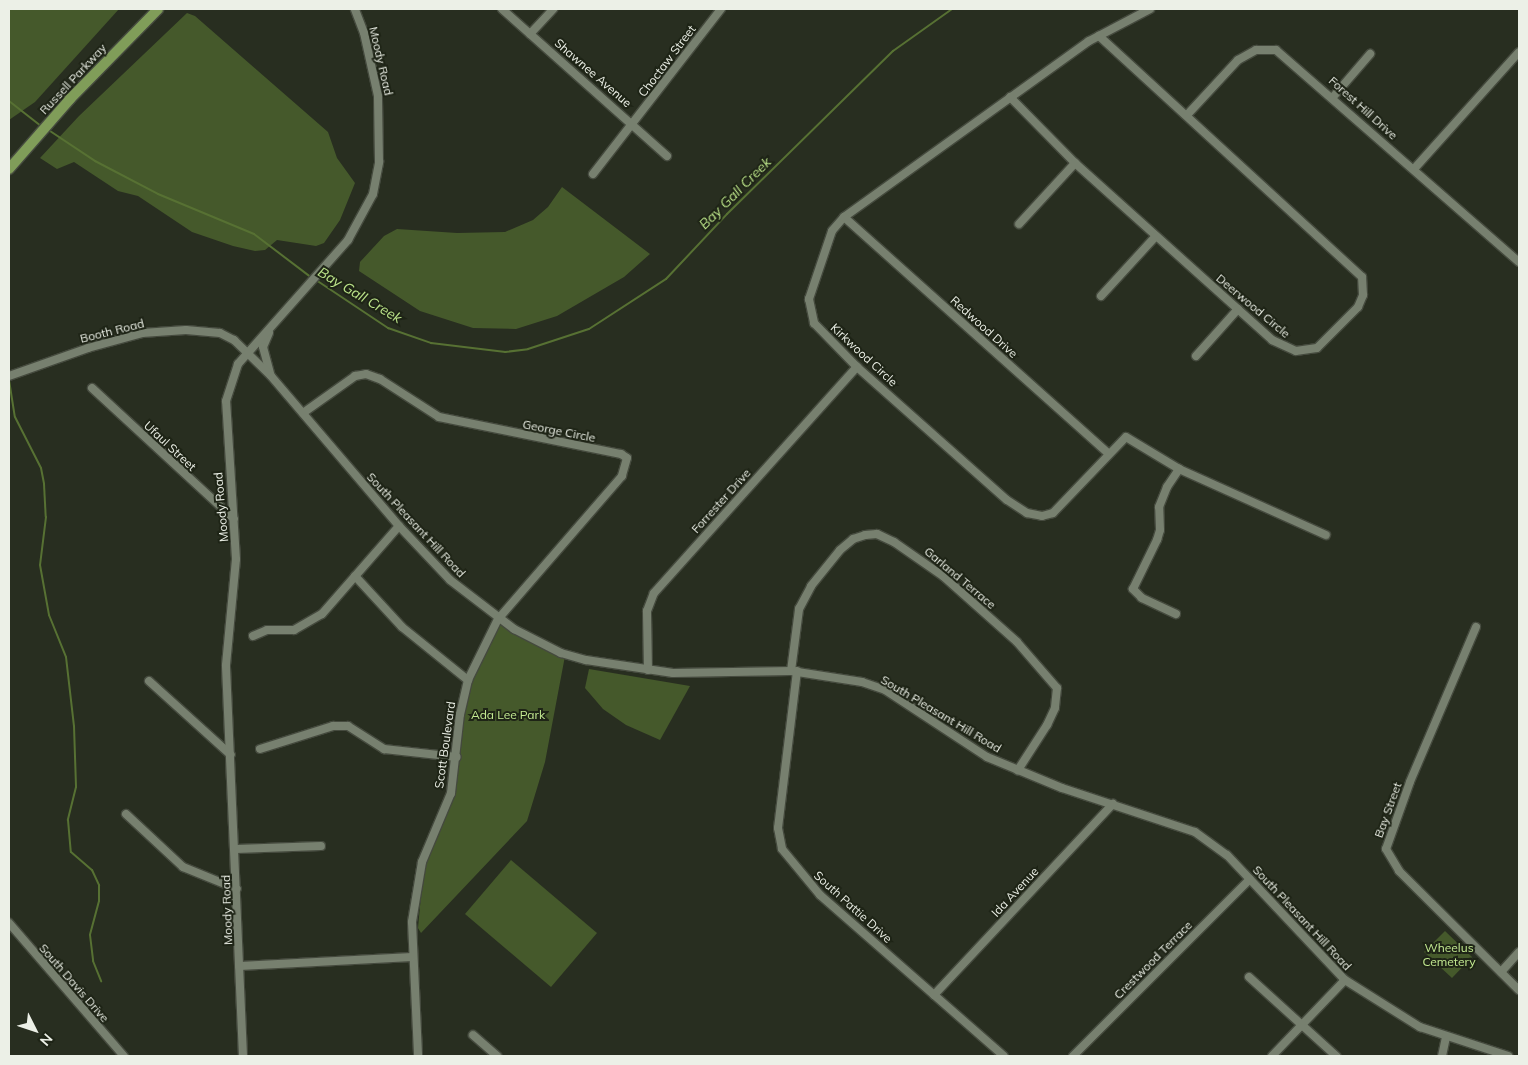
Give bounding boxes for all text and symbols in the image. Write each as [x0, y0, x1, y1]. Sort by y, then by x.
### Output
street label: Choctaw Street [635, 22, 699, 100]
street label: Moody Road [366, 25, 396, 97]
street label: Shawnee Avenue [552, 36, 634, 110]
street label: Russell Parkway [37, 41, 109, 117]
street label: Forest Hill Drive [1326, 73, 1400, 143]
water label: Bay Gall Creek [696, 154, 774, 232]
water label: Bay Gall Creek [315, 263, 405, 327]
street label: Deerwood Circle [1213, 271, 1293, 341]
street label: Redwood Drive [948, 293, 1020, 361]
street label: Booth Road [78, 316, 146, 346]
street label: Kirkwood Circle [828, 320, 900, 390]
street label: George Circle [521, 417, 597, 445]
street label: Ufaul Street [141, 418, 199, 474]
street label: Forrester Drive [688, 466, 754, 536]
street label: South Pleasant Hill Road [364, 470, 468, 580]
street label: Moody Road [211, 471, 231, 543]
street label: Garland Terrace [921, 544, 999, 612]
street label: South Pleasant Hill Road [878, 672, 1004, 756]
street label: Scott Boulevard [432, 701, 458, 789]
park label: Ada Lee Park [471, 708, 545, 722]
street label: Bay Street [1371, 780, 1405, 840]
street label: South Pleasant Hill Road [1250, 863, 1354, 973]
street label: Ida Avenue [988, 864, 1042, 920]
street label: South Pattie Drive [811, 868, 895, 946]
street label: Moody Road [219, 875, 235, 945]
street label: Crestwood Terrace [1111, 918, 1195, 1002]
street label: South Davis Drive [36, 941, 112, 1025]
park label: Wheelus Cemetery [1422, 941, 1476, 969]
north arrow [10, 1005, 60, 1055]
text: N [36, 1030, 57, 1050]

